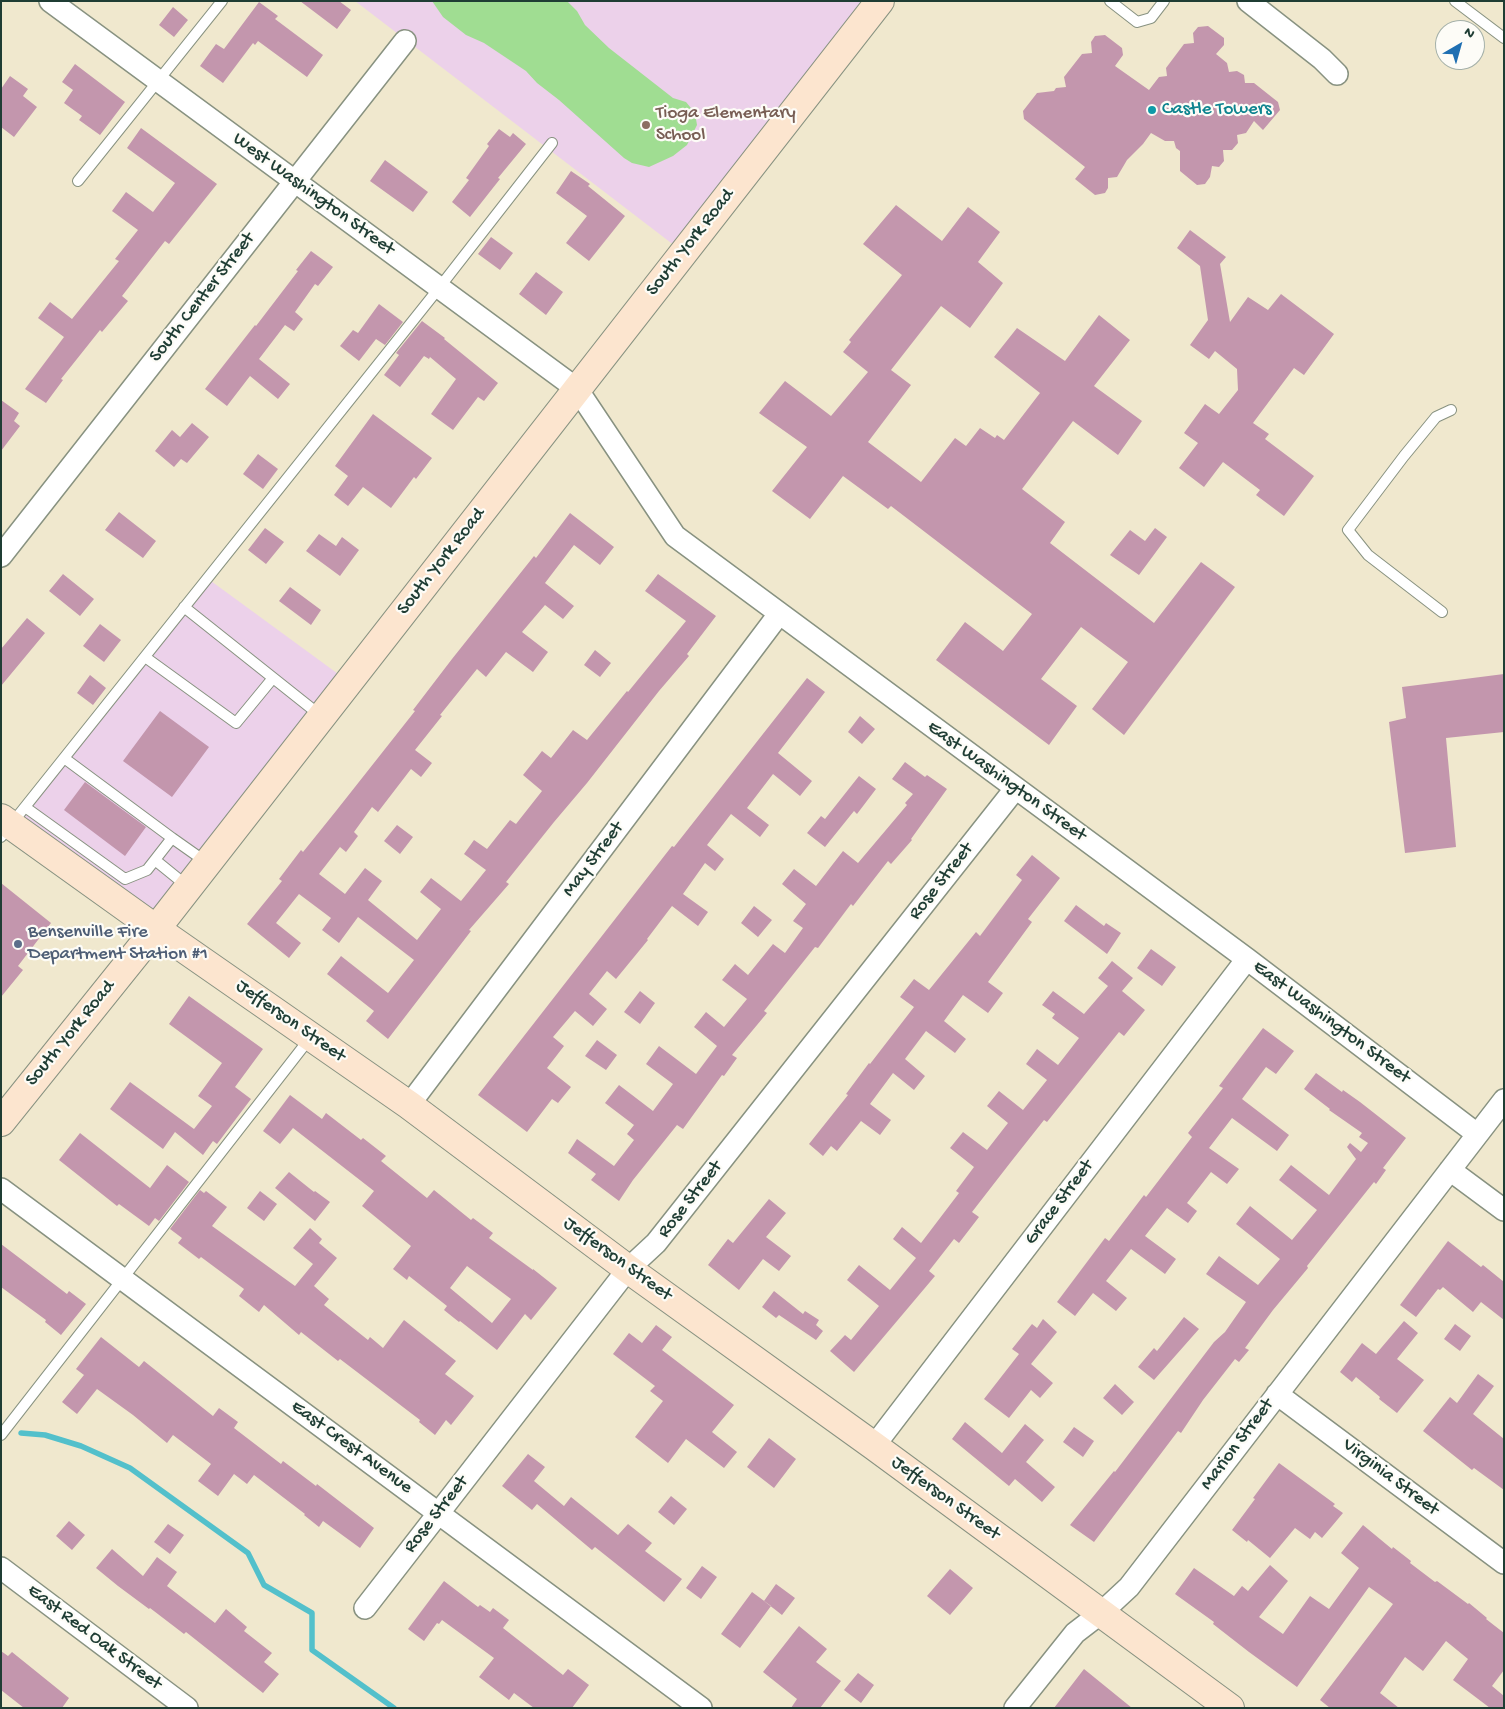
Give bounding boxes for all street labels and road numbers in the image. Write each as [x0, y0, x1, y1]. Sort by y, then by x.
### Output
street label: West Washington Street [227, 129, 399, 261]
street label: South York Road [642, 185, 740, 301]
street label: South Center Street [145, 228, 261, 368]
street label: South York Road [393, 504, 491, 620]
street label: East Washington Street [922, 717, 1090, 847]
street label: May Street [558, 818, 630, 902]
street label: Rose Street [905, 839, 979, 925]
street label: East Washington Street [1248, 956, 1414, 1090]
street label: South York Road [21, 976, 121, 1092]
street label: Jefferson Street [231, 976, 349, 1068]
street label: Grace Street [1021, 1156, 1099, 1250]
street label: Rose Street [654, 1157, 728, 1243]
street label: Jefferson Street [558, 1213, 676, 1307]
street label: Marion Street [1196, 1395, 1280, 1495]
street label: East Crest Avenue [286, 1396, 416, 1500]
street label: Virginia Street [1337, 1434, 1443, 1522]
street label: Jefferson Street [886, 1452, 1004, 1546]
street label: Rose Street [400, 1472, 474, 1558]
street label: East Red Oak Street [22, 1580, 166, 1696]

